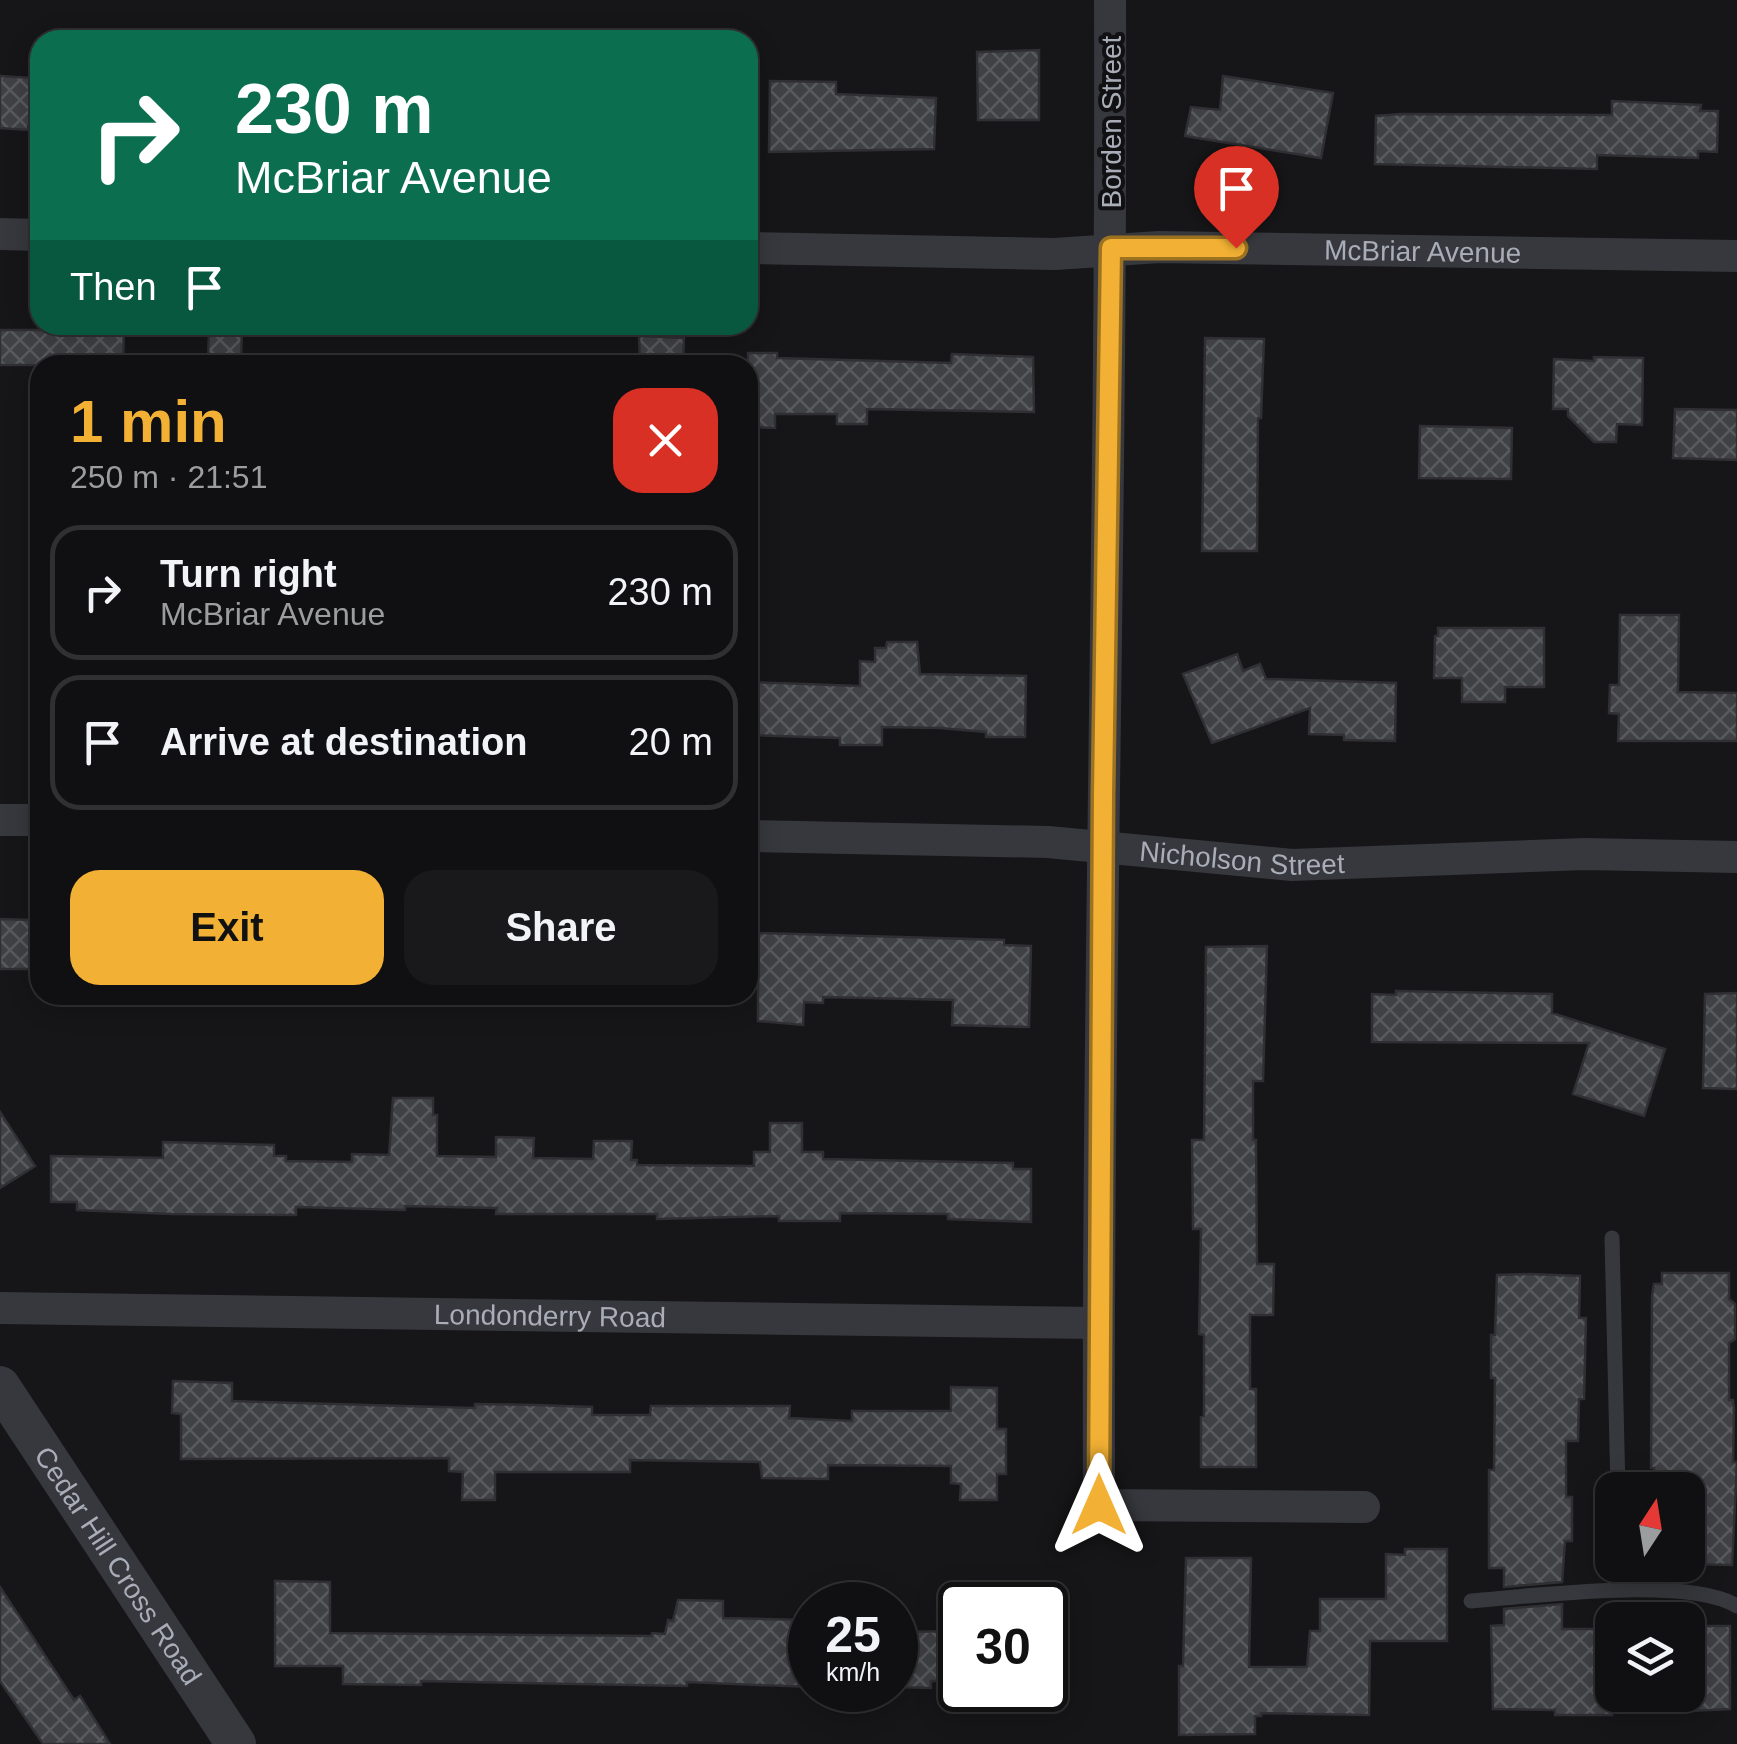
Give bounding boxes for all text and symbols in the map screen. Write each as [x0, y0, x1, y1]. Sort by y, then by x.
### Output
street label: Borden Street [1096, 35, 1127, 208]
icon: right [70, 70, 200, 200]
text: 230 m [235, 70, 433, 148]
pin [1194, 146, 1279, 249]
text: McBriar Avenue [235, 152, 552, 203]
icon: arrive [1209, 161, 1264, 216]
street label: McBriar Avenue [1324, 235, 1521, 269]
icon: arrive [177, 260, 232, 315]
text: Then [70, 266, 157, 308]
text: 1 min [70, 388, 227, 455]
button: close [613, 388, 718, 493]
text: 250 m · 21:51 [70, 459, 267, 495]
text: Turn right [160, 553, 337, 595]
icon: right [75, 565, 130, 620]
text: 230 m [607, 571, 713, 613]
text: McBriar Avenue [160, 596, 385, 632]
icon: arrive [75, 715, 130, 770]
text: Arrive at destination [160, 721, 527, 763]
text: 20 m [629, 721, 713, 763]
street label: Nicholson Street [1138, 836, 1345, 881]
button: Exit [70, 870, 384, 985]
button: Share [404, 870, 718, 985]
street label: Londonderry Road [434, 1299, 666, 1333]
street label: Cedar Hill Cross Road [28, 1441, 208, 1691]
position arrow [1047, 1453, 1151, 1557]
north arrow [1595, 1472, 1705, 1582]
map controls [1595, 1472, 1705, 1712]
speed limit sign: 30 [938, 1582, 1068, 1712]
button: layers [1595, 1602, 1705, 1712]
text: 25 [825, 1607, 881, 1663]
text: km/h [826, 1658, 880, 1686]

